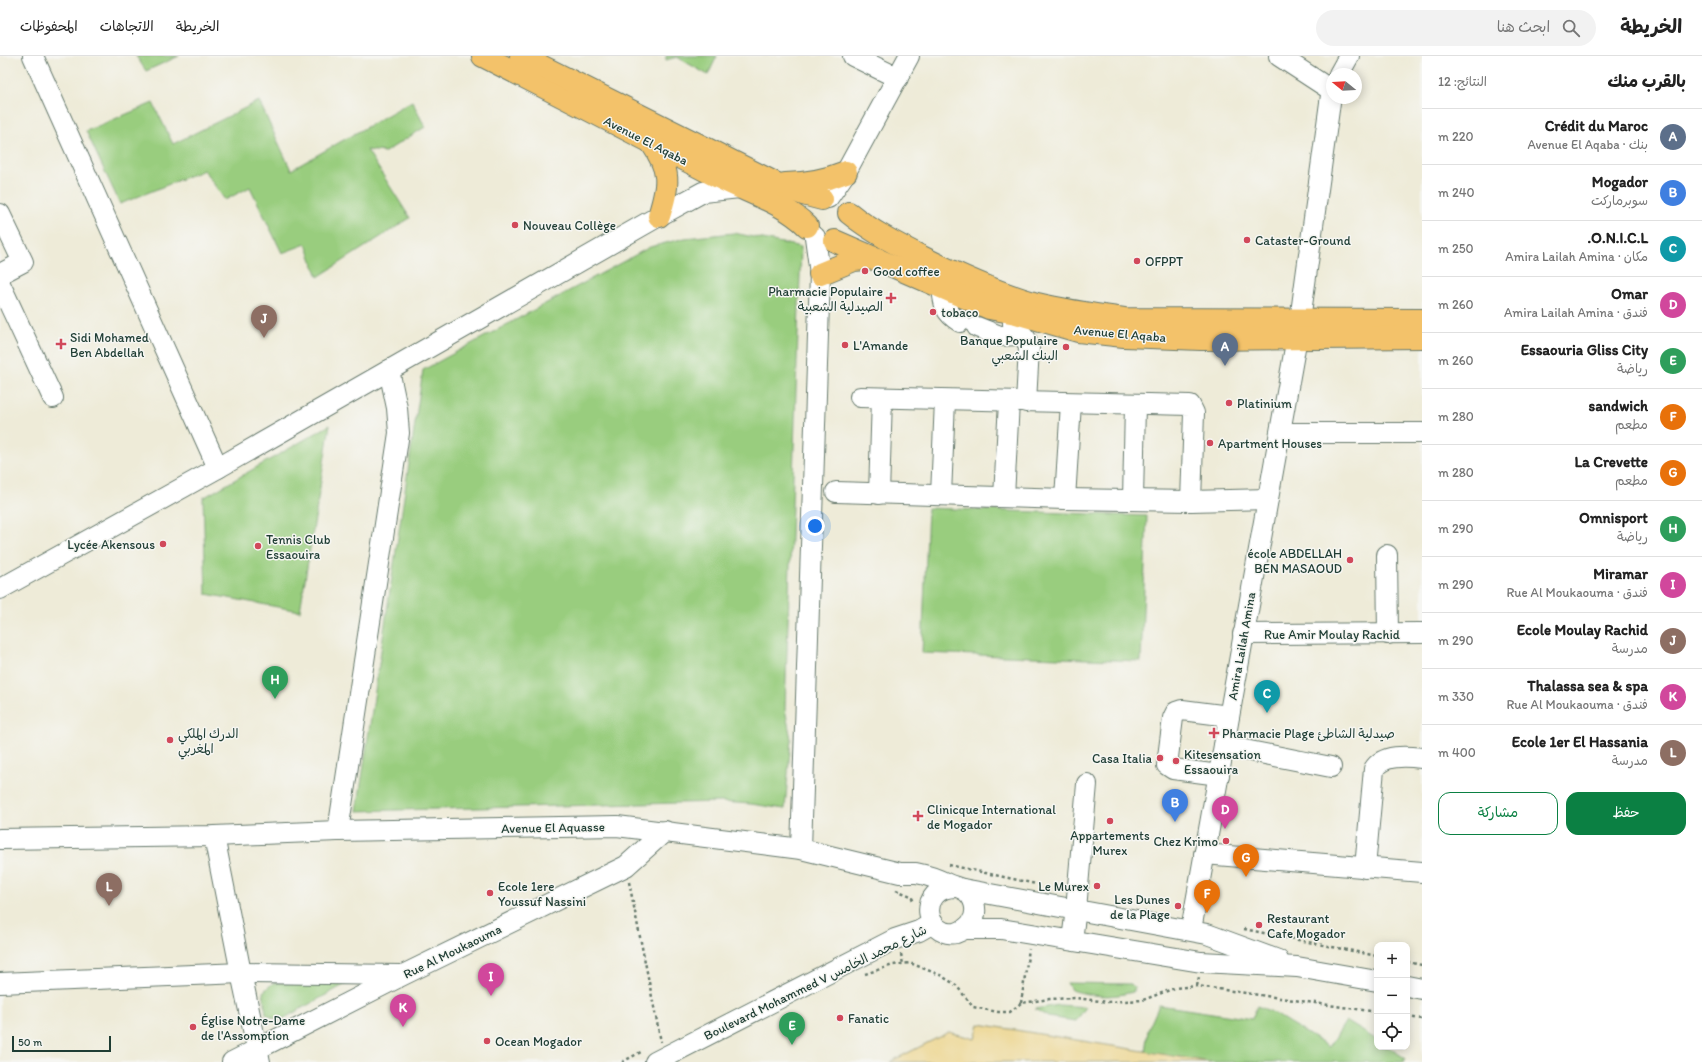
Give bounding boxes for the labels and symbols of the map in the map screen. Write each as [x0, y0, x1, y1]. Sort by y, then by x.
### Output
north arrow [1326, 68, 1362, 104]
street label: Avenue El Aqaba [601, 113, 691, 168]
place label: Nouveau Collège [523, 218, 616, 233]
marker: Nouveau Collège [510, 220, 520, 230]
place label: Cataster-Ground [1255, 233, 1351, 248]
marker: Cataster-Ground [1242, 235, 1252, 245]
place label: OFPPT [1145, 254, 1184, 269]
marker: OFPPT [1132, 256, 1142, 266]
place label: Good coffee [873, 264, 940, 279]
marker: Good coffee [860, 266, 870, 276]
place label: Pharmacie Populaire الصيدلية الشعبية [768, 284, 883, 315]
marker: Pharmacie Populaire الصيدلية الشعبية [886, 293, 896, 303]
pin: J [251, 305, 277, 338]
place label: tobaco [941, 305, 979, 320]
marker: tobaco [928, 307, 938, 317]
street label: Avenue El Aqaba [1073, 322, 1167, 345]
place label: Sidi Mohamed Ben Abdellah [70, 330, 149, 360]
place label: Banque Populaire البنك الشعبي [960, 333, 1058, 367]
pin: A [1212, 333, 1238, 366]
marker: Sidi Mohamed Ben Abdellah [55, 338, 67, 350]
place label: L'Amande [853, 338, 908, 353]
marker: L'Amande [840, 340, 850, 350]
marker: Banque Populaire البنك الشعبي [1061, 342, 1071, 352]
place label: Platinium [1237, 396, 1292, 411]
marker: Platinium [1224, 398, 1234, 408]
place label: Apartment Houses [1218, 436, 1322, 451]
marker: Apartment Houses [1205, 438, 1215, 448]
your location [805, 516, 825, 536]
place label: Tennis Club Essaouira [266, 532, 331, 562]
place label: Lycée Akensous [67, 537, 155, 552]
marker: Lycée Akensous [158, 539, 168, 549]
marker: Tennis Club Essaouira [253, 541, 263, 551]
place label: école ABDELLAH BEN MASAOUD [1248, 546, 1342, 576]
marker: école ABDELLAH BEN MASAOUD [1345, 555, 1355, 565]
street label: Amira Lailah Amina [1225, 591, 1258, 701]
street label: Rue Amir Moulay Rachid [1264, 627, 1400, 642]
pin: H [262, 666, 288, 699]
pin: C [1254, 680, 1280, 713]
place label: الدرك الملكي المغربي [178, 726, 239, 760]
place label: Pharmacie Plage صيدلية الشاطئ [1222, 726, 1395, 742]
marker: Pharmacie Plage صيدلية الشاطئ [1209, 728, 1219, 738]
marker: الدرك الملكي المغربي [165, 735, 175, 745]
place label: Kitesensation Essaouira [1184, 747, 1261, 777]
place label: Casa Italia [1092, 751, 1153, 766]
marker: Casa Italia [1155, 753, 1165, 763]
marker: Kitesensation Essaouira [1171, 756, 1181, 766]
pin: B [1162, 789, 1188, 822]
pin: D [1212, 796, 1238, 829]
place label: Clinicque International de Mogador [927, 802, 1056, 832]
marker: Clinicque International de Mogador [912, 810, 924, 822]
marker: Appartements Murex [1105, 816, 1115, 826]
street label: Avenue El Aquasse [501, 819, 605, 836]
place label: Appartements Murex [1070, 828, 1150, 858]
place label: Chez Krimo [1153, 834, 1218, 849]
marker: Chez Krimo [1221, 836, 1231, 846]
pin: G [1233, 844, 1259, 877]
pin: L [96, 873, 122, 906]
place label: Ecole 1ere Youssuf Nassini [498, 879, 586, 909]
place label: Le Murex [1038, 879, 1089, 894]
pin: F [1194, 880, 1220, 913]
marker: Le Murex [1092, 881, 1102, 891]
marker: Ecole 1ere Youssuf Nassini [485, 888, 495, 898]
place label: Les Dunes de la Plage [1110, 892, 1170, 922]
marker: Les Dunes de la Plage [1173, 901, 1183, 911]
place label: Restaurant Cafe Mogador [1267, 911, 1346, 941]
marker: Restaurant Cafe Mogador [1254, 920, 1264, 930]
street label: Rue Al Moukaouma [401, 921, 504, 982]
street label: Boulevard Mohammed V شارع محمد الخامس [701, 922, 930, 1045]
pin: I [478, 963, 504, 996]
pin: K [390, 994, 416, 1027]
place label: Fanatic [848, 1011, 889, 1026]
pin: E [779, 1012, 805, 1045]
place label: Église Notre-Dame de l'Assomption [201, 1013, 305, 1043]
marker: Fanatic [835, 1013, 845, 1023]
marker: Église Notre-Dame de l'Assomption [188, 1022, 198, 1032]
scale bar [12, 1034, 111, 1053]
place label: Ocean Mogador [495, 1034, 582, 1049]
marker: Ocean Mogador [482, 1036, 492, 1046]

